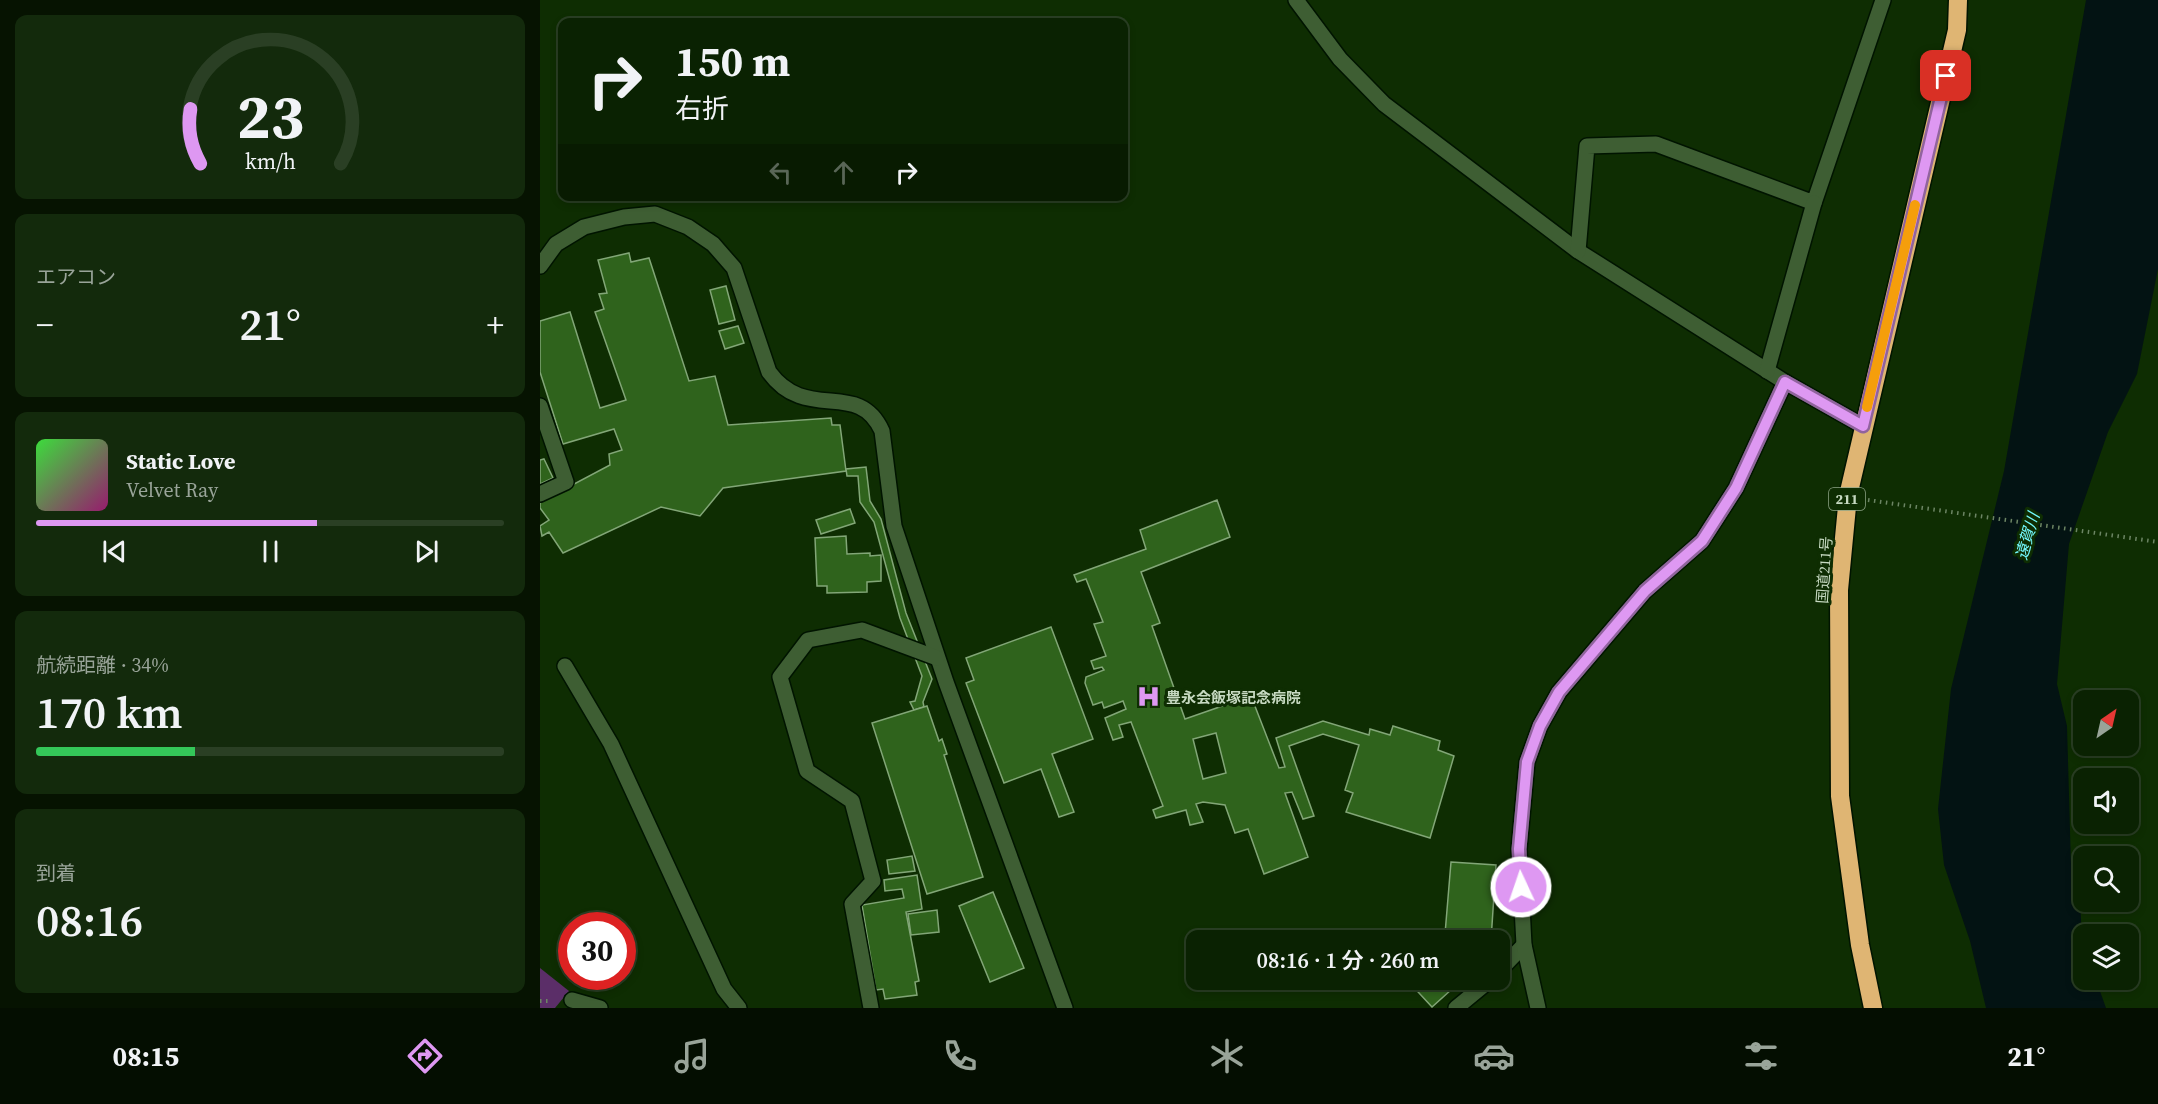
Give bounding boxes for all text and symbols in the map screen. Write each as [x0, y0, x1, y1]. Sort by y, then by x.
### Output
text: 150 m [675, 32, 790, 90]
icon: right [576, 42, 654, 120]
pin [1920, 50, 1971, 101]
icon: arrive [1929, 59, 1962, 92]
text: 23 [236, 73, 304, 159]
text: 右折 [675, 90, 729, 127]
text: km/h [244, 147, 296, 176]
icon: left [764, 156, 797, 189]
icon: ahead [827, 156, 860, 189]
icon: right [890, 156, 923, 189]
text: エアコン [36, 263, 116, 291]
text: 21° [239, 293, 301, 355]
text: − [36, 302, 54, 347]
text: + [487, 302, 504, 347]
text: Static Love [126, 446, 236, 476]
text: Velvet Ray [126, 476, 218, 504]
road number: 211 [1829, 488, 1865, 510]
water label: 遠賀川 [2010, 508, 2045, 562]
icon: previous [98, 535, 131, 568]
icon: pause [254, 535, 287, 568]
icon: next [410, 535, 443, 568]
street label: 国道211号 [1811, 536, 1837, 604]
text: 航続距離 · 34% [36, 651, 169, 679]
text: 170 km [36, 681, 183, 743]
hospital icon: 豊永会飯塚記念病院 [1135, 684, 1161, 710]
place label: 豊永会飯塚記念病院 [1166, 687, 1301, 708]
north arrow [2073, 690, 2139, 756]
map controls [2073, 690, 2139, 990]
button: sound [2073, 768, 2139, 834]
button: search [2073, 846, 2139, 912]
position arrow [1489, 855, 1553, 919]
text: 到着 [36, 859, 76, 887]
text: 08:16 [36, 889, 143, 951]
speed limit sign: 30 [558, 912, 636, 990]
button: layers [2073, 924, 2139, 990]
text: 08:16 · 1 分 · 260 m [1257, 945, 1439, 975]
icon: directions [404, 1035, 446, 1077]
icon: music [671, 1035, 713, 1077]
icon: phone [939, 1035, 981, 1077]
icon: climate [1206, 1035, 1248, 1077]
icon: car [1473, 1035, 1515, 1077]
icon: filters [1740, 1035, 1782, 1077]
text: 08:15 [113, 1038, 179, 1075]
text: 21° [2007, 1038, 2045, 1075]

